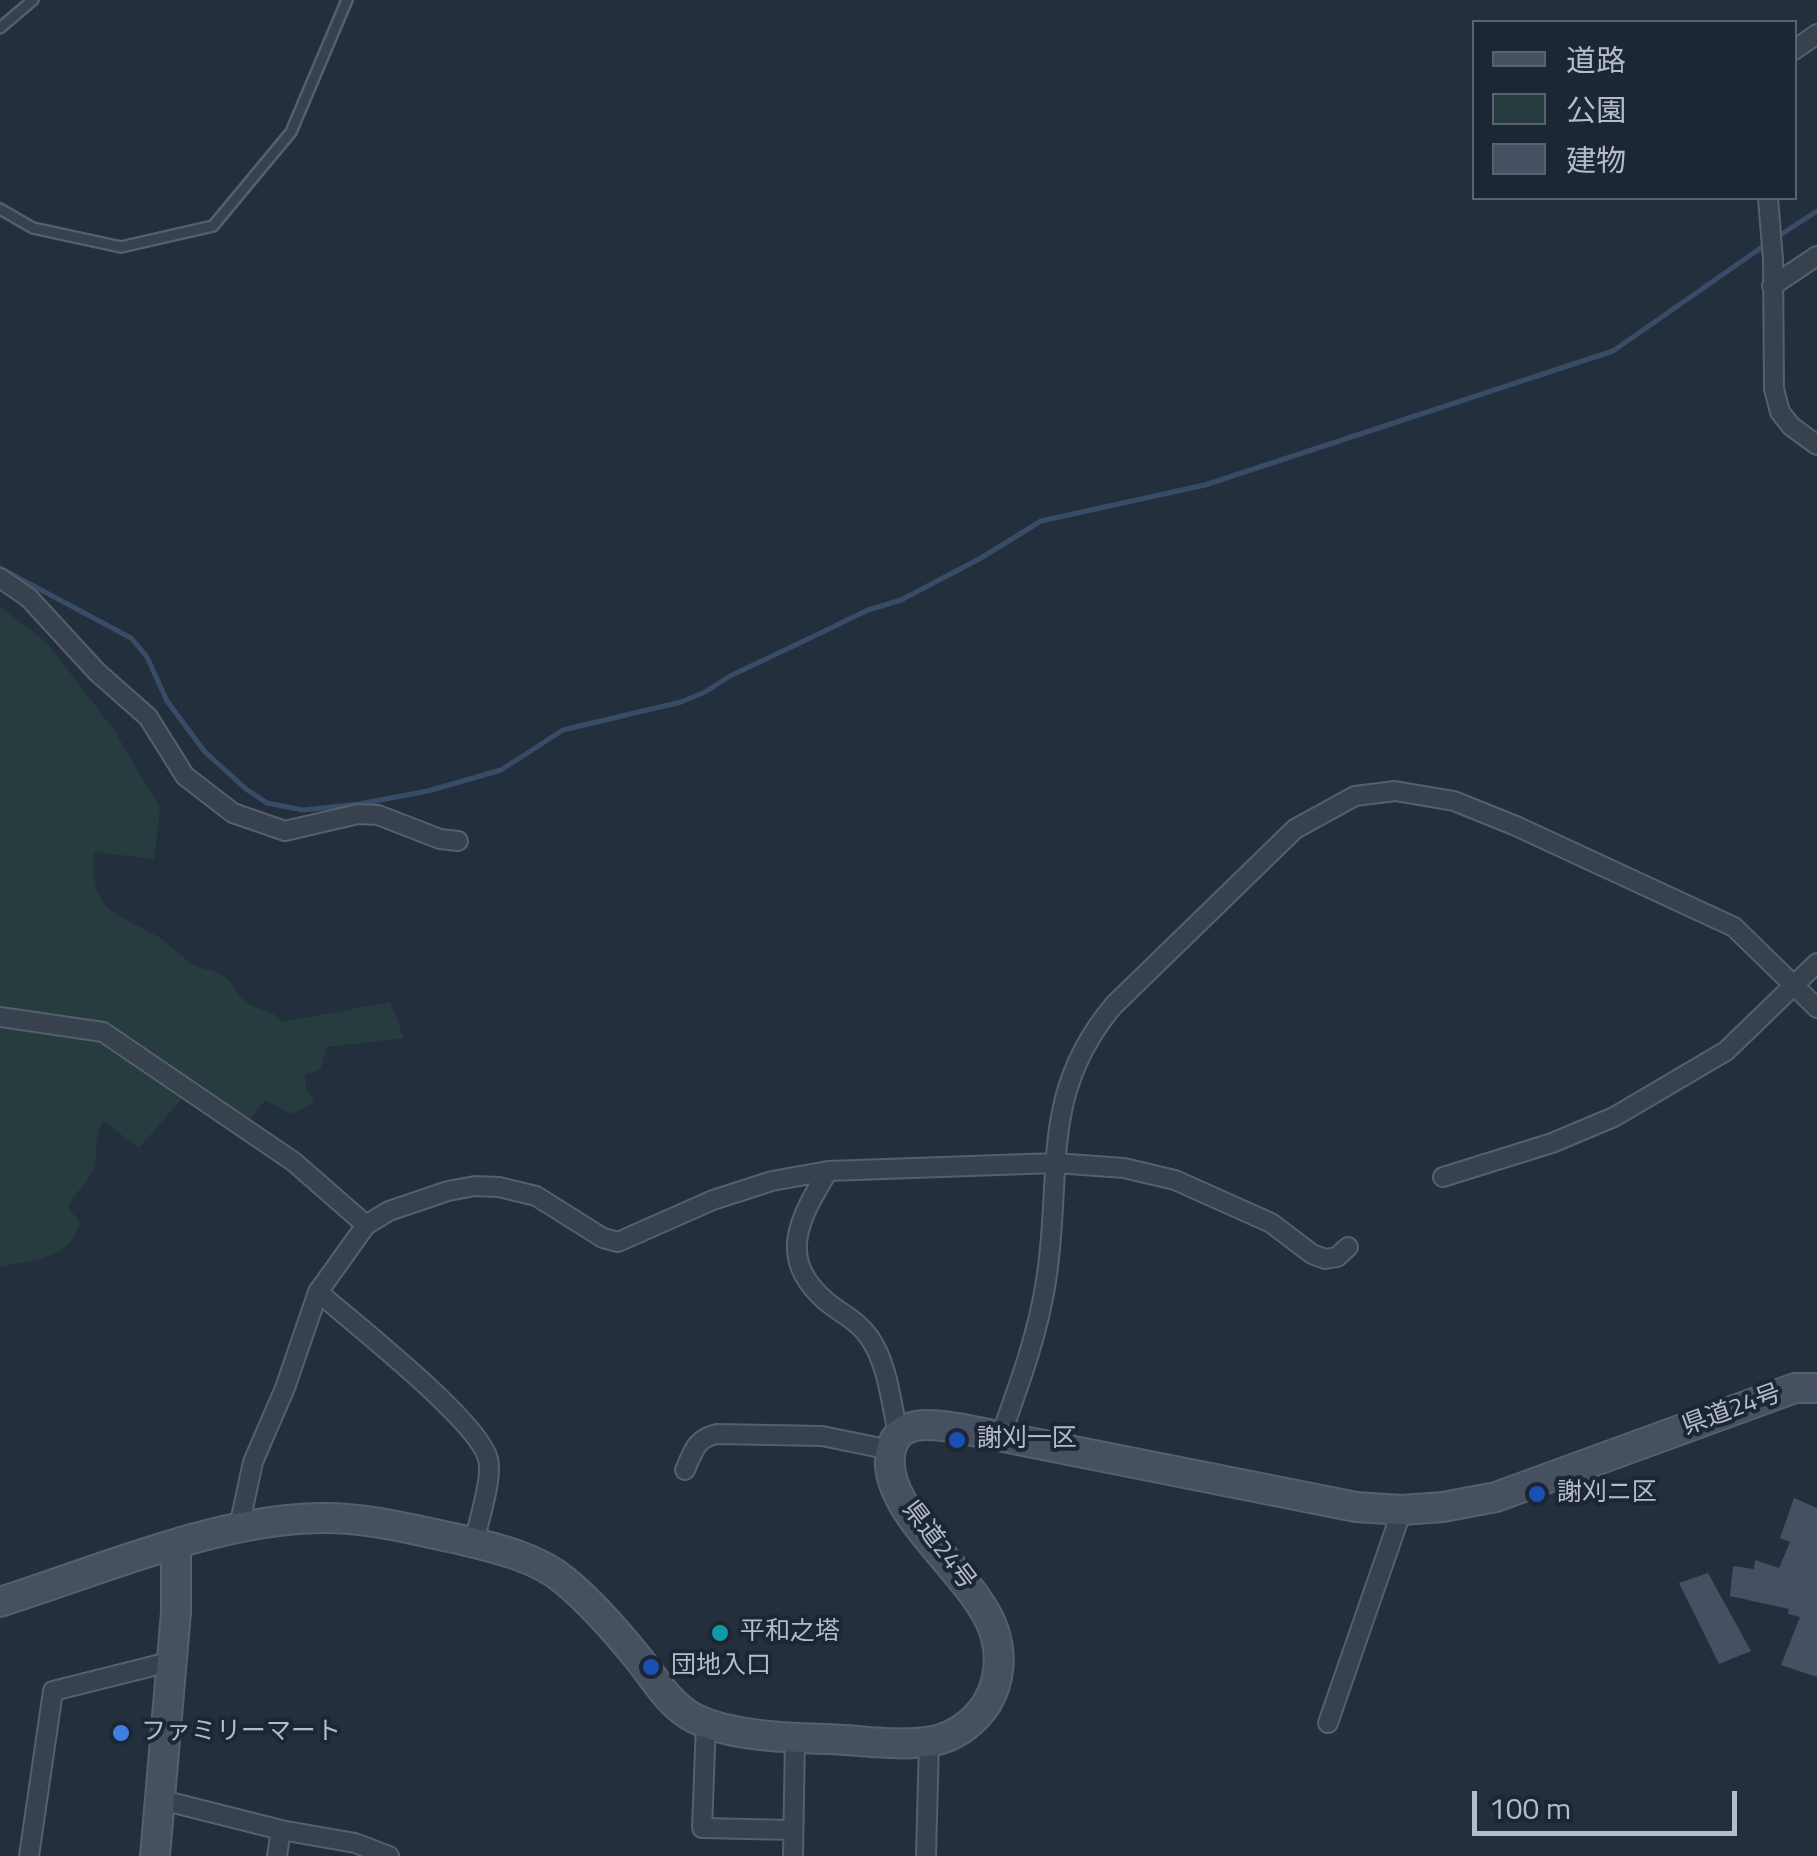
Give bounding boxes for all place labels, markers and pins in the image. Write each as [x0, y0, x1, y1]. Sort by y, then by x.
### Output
place label: 謝刈一区 [977, 1425, 1077, 1455]
marker: 謝刈一区 [946, 1429, 968, 1451]
place label: 謝刈ニ区 [1557, 1479, 1657, 1509]
marker: 謝刈ニ区 [1526, 1483, 1548, 1505]
place label: 平和之塔 [740, 1618, 840, 1648]
marker: 平和之塔 [709, 1622, 731, 1644]
place label: 団地入口 [671, 1652, 771, 1682]
marker: 団地入口 [640, 1656, 662, 1678]
place label: ファミリーマート [141, 1718, 341, 1748]
marker: ファミリーマート [110, 1722, 132, 1744]

